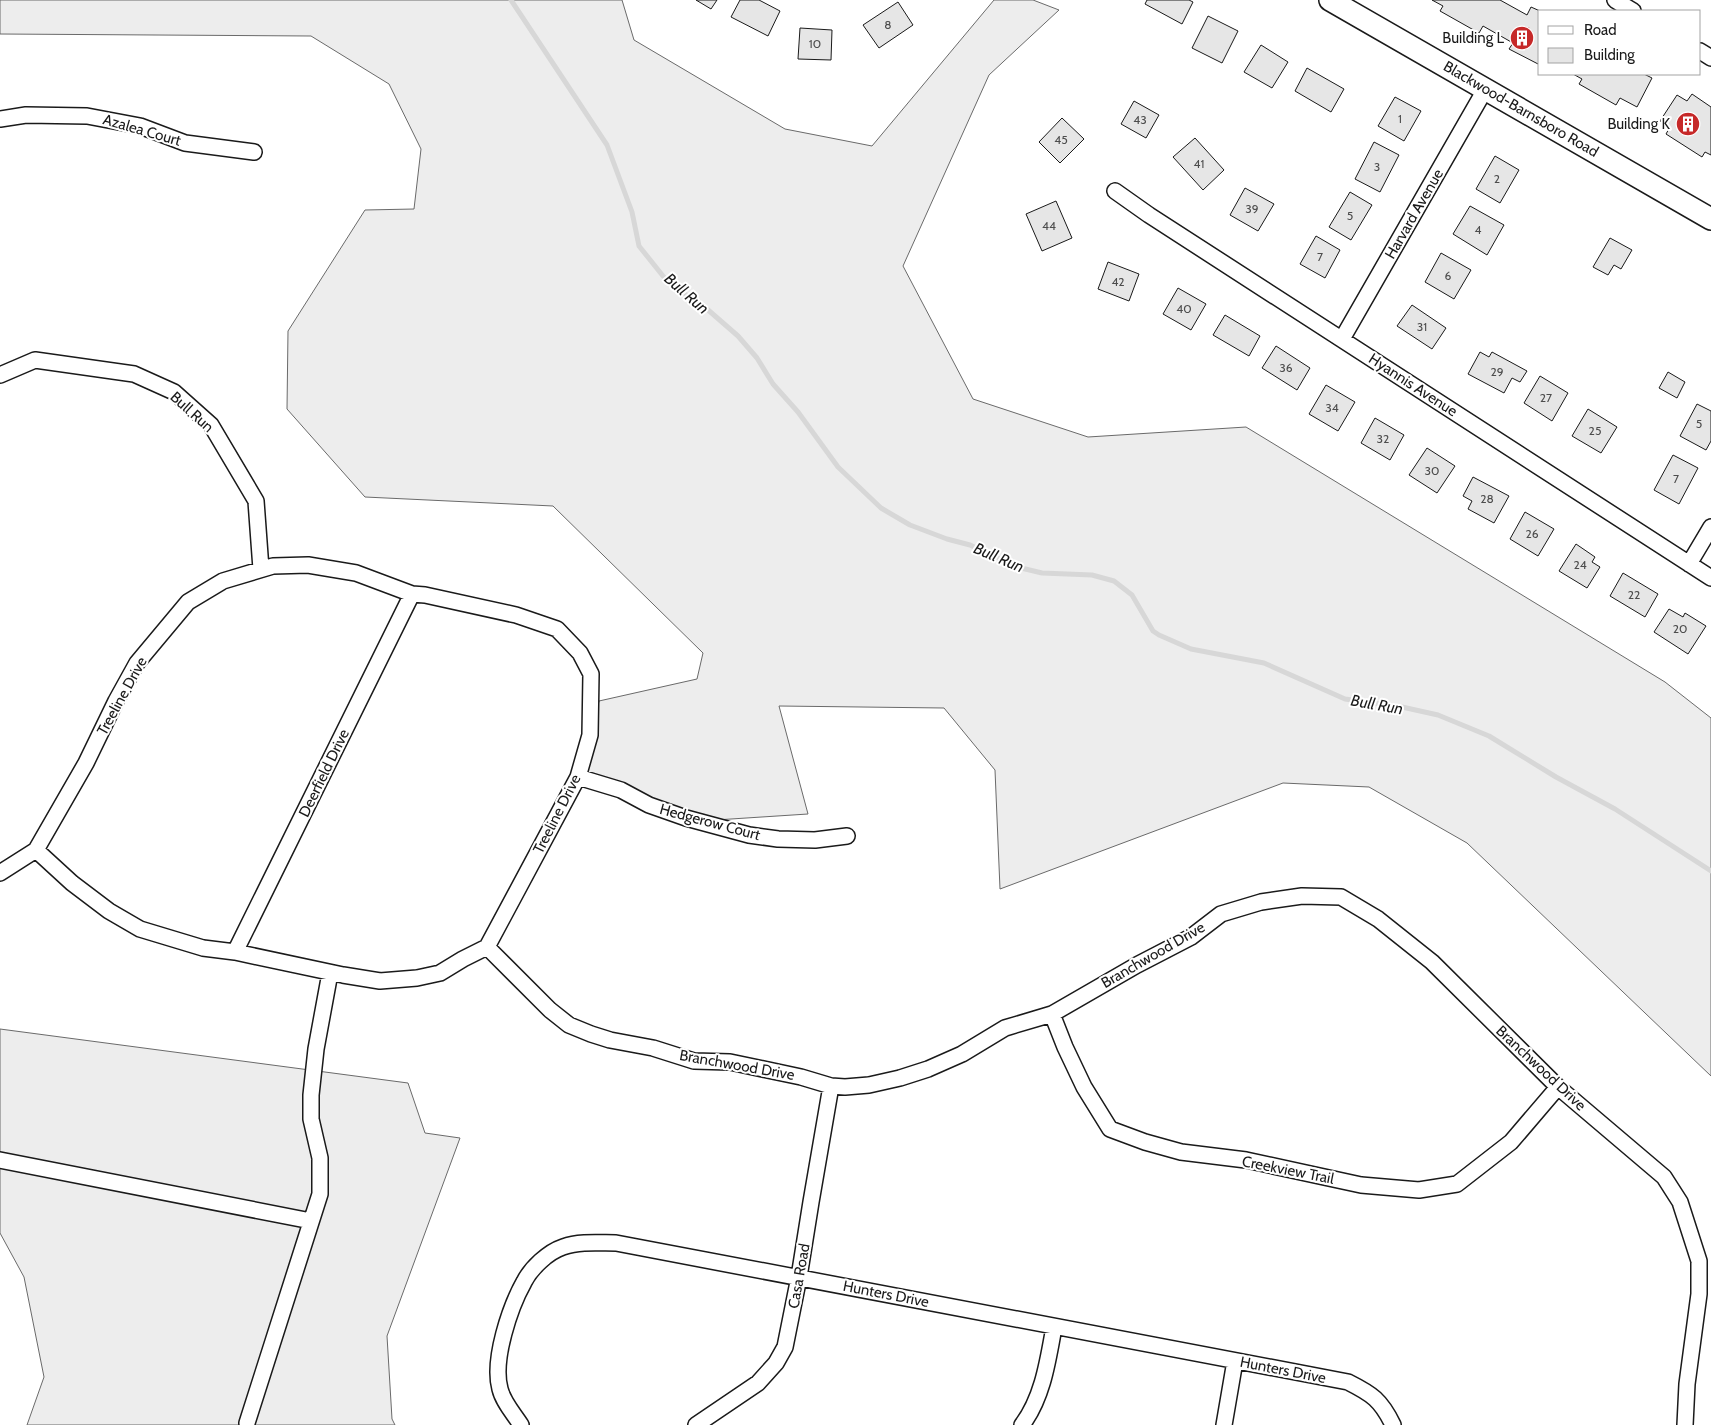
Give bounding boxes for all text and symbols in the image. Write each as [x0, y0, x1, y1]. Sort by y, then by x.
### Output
legend [1538, 10, 1701, 75]
house number: 8 [884, 17, 892, 32]
text: Road [1584, 21, 1617, 39]
building icon: Building L [1509, 25, 1535, 51]
place label: Building L [1442, 29, 1504, 47]
house number: 10 [809, 36, 821, 51]
text: Building [1584, 46, 1635, 64]
street label: Blackwood-Barnsboro Road [1440, 57, 1602, 161]
street label: Azalea Court [101, 110, 183, 150]
house number: 1 [1398, 111, 1402, 126]
building icon: Building K [1675, 111, 1701, 137]
house number: 43 [1133, 112, 1147, 127]
place label: Building K [1607, 115, 1670, 133]
house number: 45 [1054, 132, 1068, 147]
house number: 41 [1194, 156, 1204, 171]
house number: 3 [1374, 159, 1380, 174]
street label: Harvard Avenue [1381, 166, 1447, 262]
house number: 2 [1494, 171, 1500, 186]
house number: 39 [1245, 201, 1259, 216]
house number: 5 [1347, 208, 1353, 223]
house number: 44 [1042, 218, 1056, 233]
house number: 4 [1475, 222, 1482, 237]
house number: 7 [1317, 249, 1323, 264]
house number: 6 [1445, 268, 1452, 283]
water label: Bull Run [661, 269, 713, 318]
house number: 42 [1111, 274, 1125, 289]
house number: 40 [1176, 301, 1192, 316]
house number: 31 [1417, 319, 1427, 334]
street label: Hyannis Avenue [1365, 350, 1461, 421]
house number: 36 [1279, 360, 1293, 375]
house number: 29 [1490, 364, 1504, 379]
street label: Bull Run [167, 388, 217, 436]
house number: 27 [1540, 390, 1552, 405]
house number: 34 [1325, 400, 1339, 415]
house number: 5 [1696, 416, 1702, 431]
house number: 25 [1589, 423, 1601, 438]
house number: 32 [1377, 431, 1389, 446]
house number: 30 [1425, 463, 1439, 478]
house number: 7 [1673, 471, 1679, 486]
house number: 28 [1480, 491, 1494, 506]
house number: 26 [1525, 526, 1539, 541]
water label: Bull Run [971, 538, 1027, 576]
house number: 24 [1573, 557, 1587, 572]
house number: 22 [1628, 587, 1640, 602]
house number: 20 [1673, 621, 1687, 636]
street label: Treeline Drive [93, 654, 151, 738]
water label: Bull Run [1349, 691, 1404, 718]
street label: Deerfield Drive [295, 726, 353, 820]
street label: Treeline Drive [529, 771, 585, 857]
street label: Hedgerow Court [658, 800, 762, 844]
street label: Branchwood Drive [1098, 918, 1208, 992]
street label: Branchwood Drive [1492, 1022, 1590, 1115]
street label: Branchwood Drive [678, 1046, 796, 1084]
street label: Creekview Trail [1240, 1152, 1336, 1188]
street label: Casa Road [784, 1242, 814, 1310]
street label: Hunters Drive [841, 1277, 931, 1311]
street label: Hunters Drive [1238, 1353, 1328, 1387]

